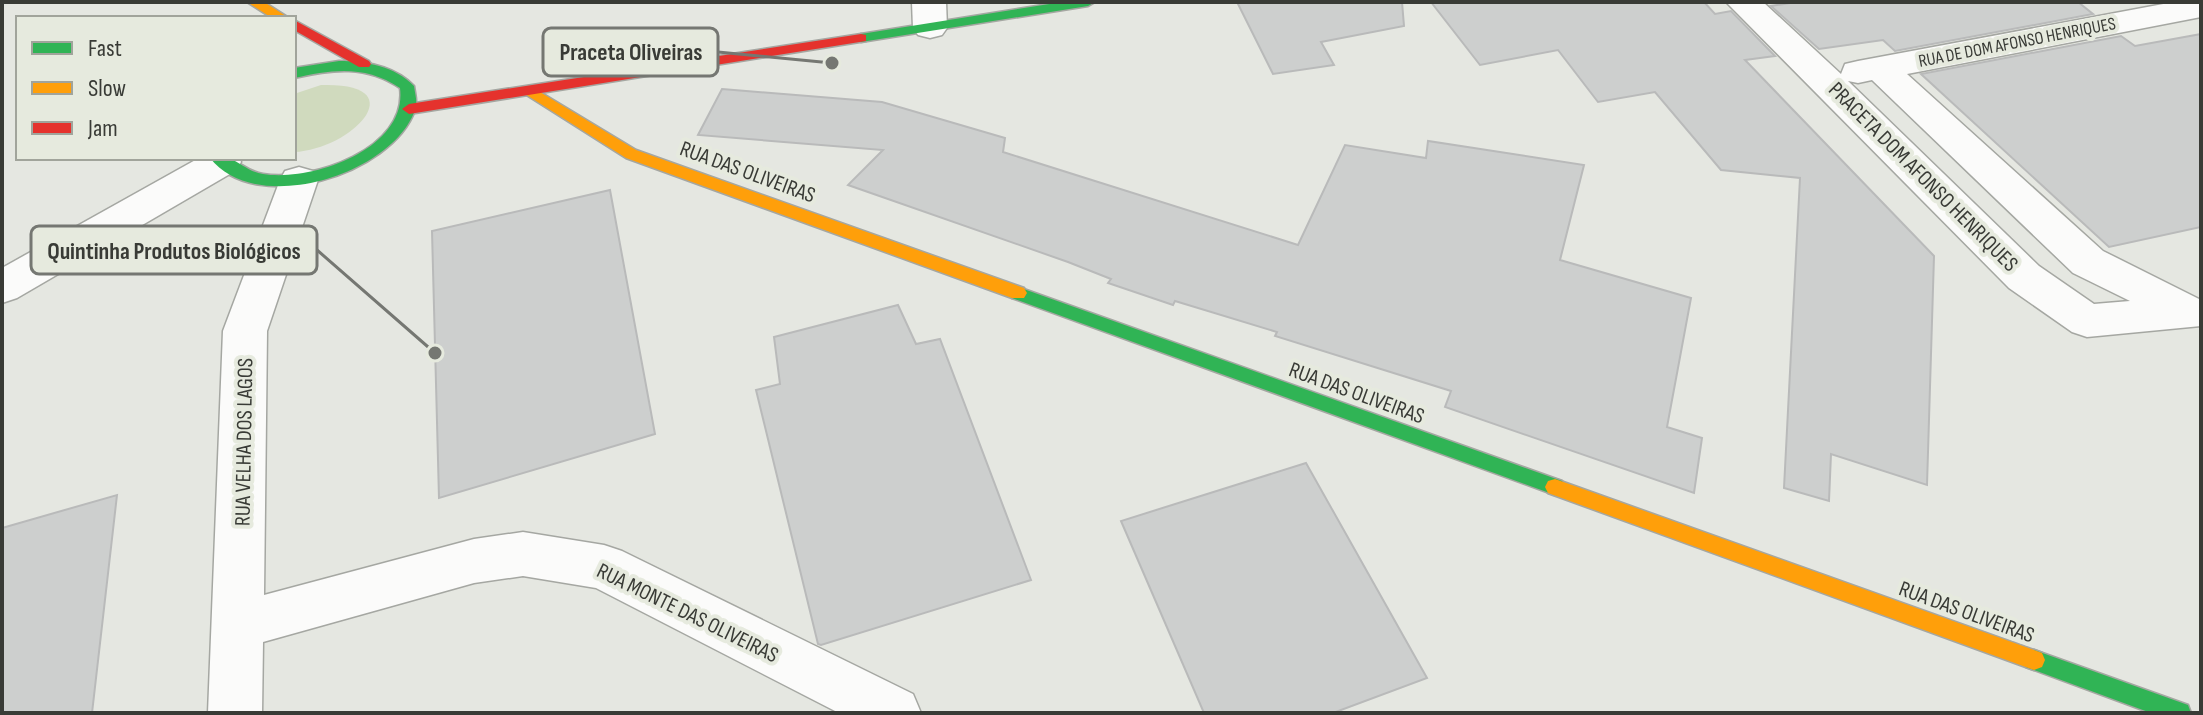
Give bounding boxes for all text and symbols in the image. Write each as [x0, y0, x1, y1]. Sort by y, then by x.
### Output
street label: RUA DE DOM AFONSO HENRIQUES [1917, 13, 2118, 72]
legend [16, 16, 296, 160]
callout: Praceta Oliveiras [543, 28, 718, 76]
text: Fast [88, 34, 122, 63]
text: Praceta Oliveiras [559, 38, 703, 67]
text: Slow [88, 74, 126, 103]
street label: PRACETA DOM AFONSO HENRIQUES [1822, 77, 2023, 278]
text: Jam [87, 114, 118, 143]
street label: RUA DAS OLIVEIRAS [676, 135, 819, 209]
callout: Quintinha Produtos Biológicos [31, 226, 317, 274]
text: Quintinha Produtos Biológicos [47, 237, 301, 266]
street label: RUA DAS OLIVEIRAS [1285, 356, 1428, 430]
street label: RUA VELHA DOS LAGOS [230, 358, 259, 526]
street label: RUA MONTE DAS OLIVEIRAS [592, 558, 783, 669]
street label: RUA DAS OLIVEIRAS [1895, 575, 2038, 649]

